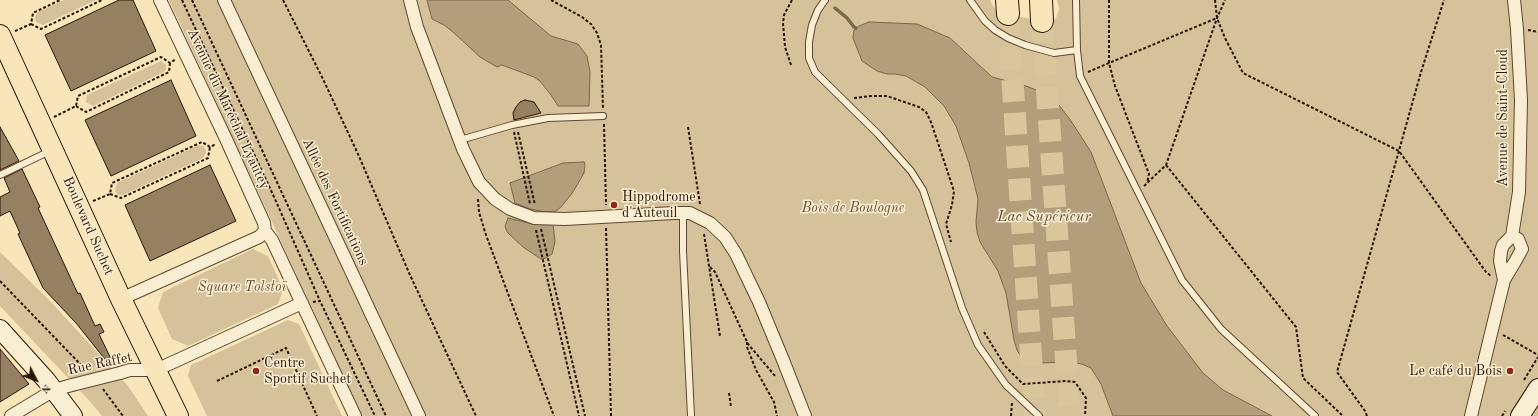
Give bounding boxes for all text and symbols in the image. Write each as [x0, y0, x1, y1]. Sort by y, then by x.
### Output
street label: Avenue du Maréchal Lyautey [183, 26, 273, 192]
street label: Avenue de Saint-Cloud [1495, 49, 1511, 187]
street label: Allée des Fortifications [298, 136, 372, 268]
street label: Boulevard Suchet [59, 174, 117, 278]
place label: Hippodrome d'Auteuil [622, 189, 696, 222]
marker: Hippodrome d'Auteuil [609, 200, 619, 210]
park label: Bois de Boulogne [802, 200, 904, 216]
water label: Lac Supérieur [997, 208, 1091, 226]
park label: Square Tolstoï [198, 279, 286, 295]
street label: Rue Raffet [66, 349, 134, 379]
place label: Centre Sportif Suchet [264, 355, 351, 388]
north arrow [16, 360, 56, 400]
place label: Le café du Bois [1409, 363, 1502, 379]
marker: Centre Sportif Suchet [251, 366, 261, 376]
marker: Le café du Bois [1505, 366, 1515, 376]
text: N [38, 382, 52, 395]

